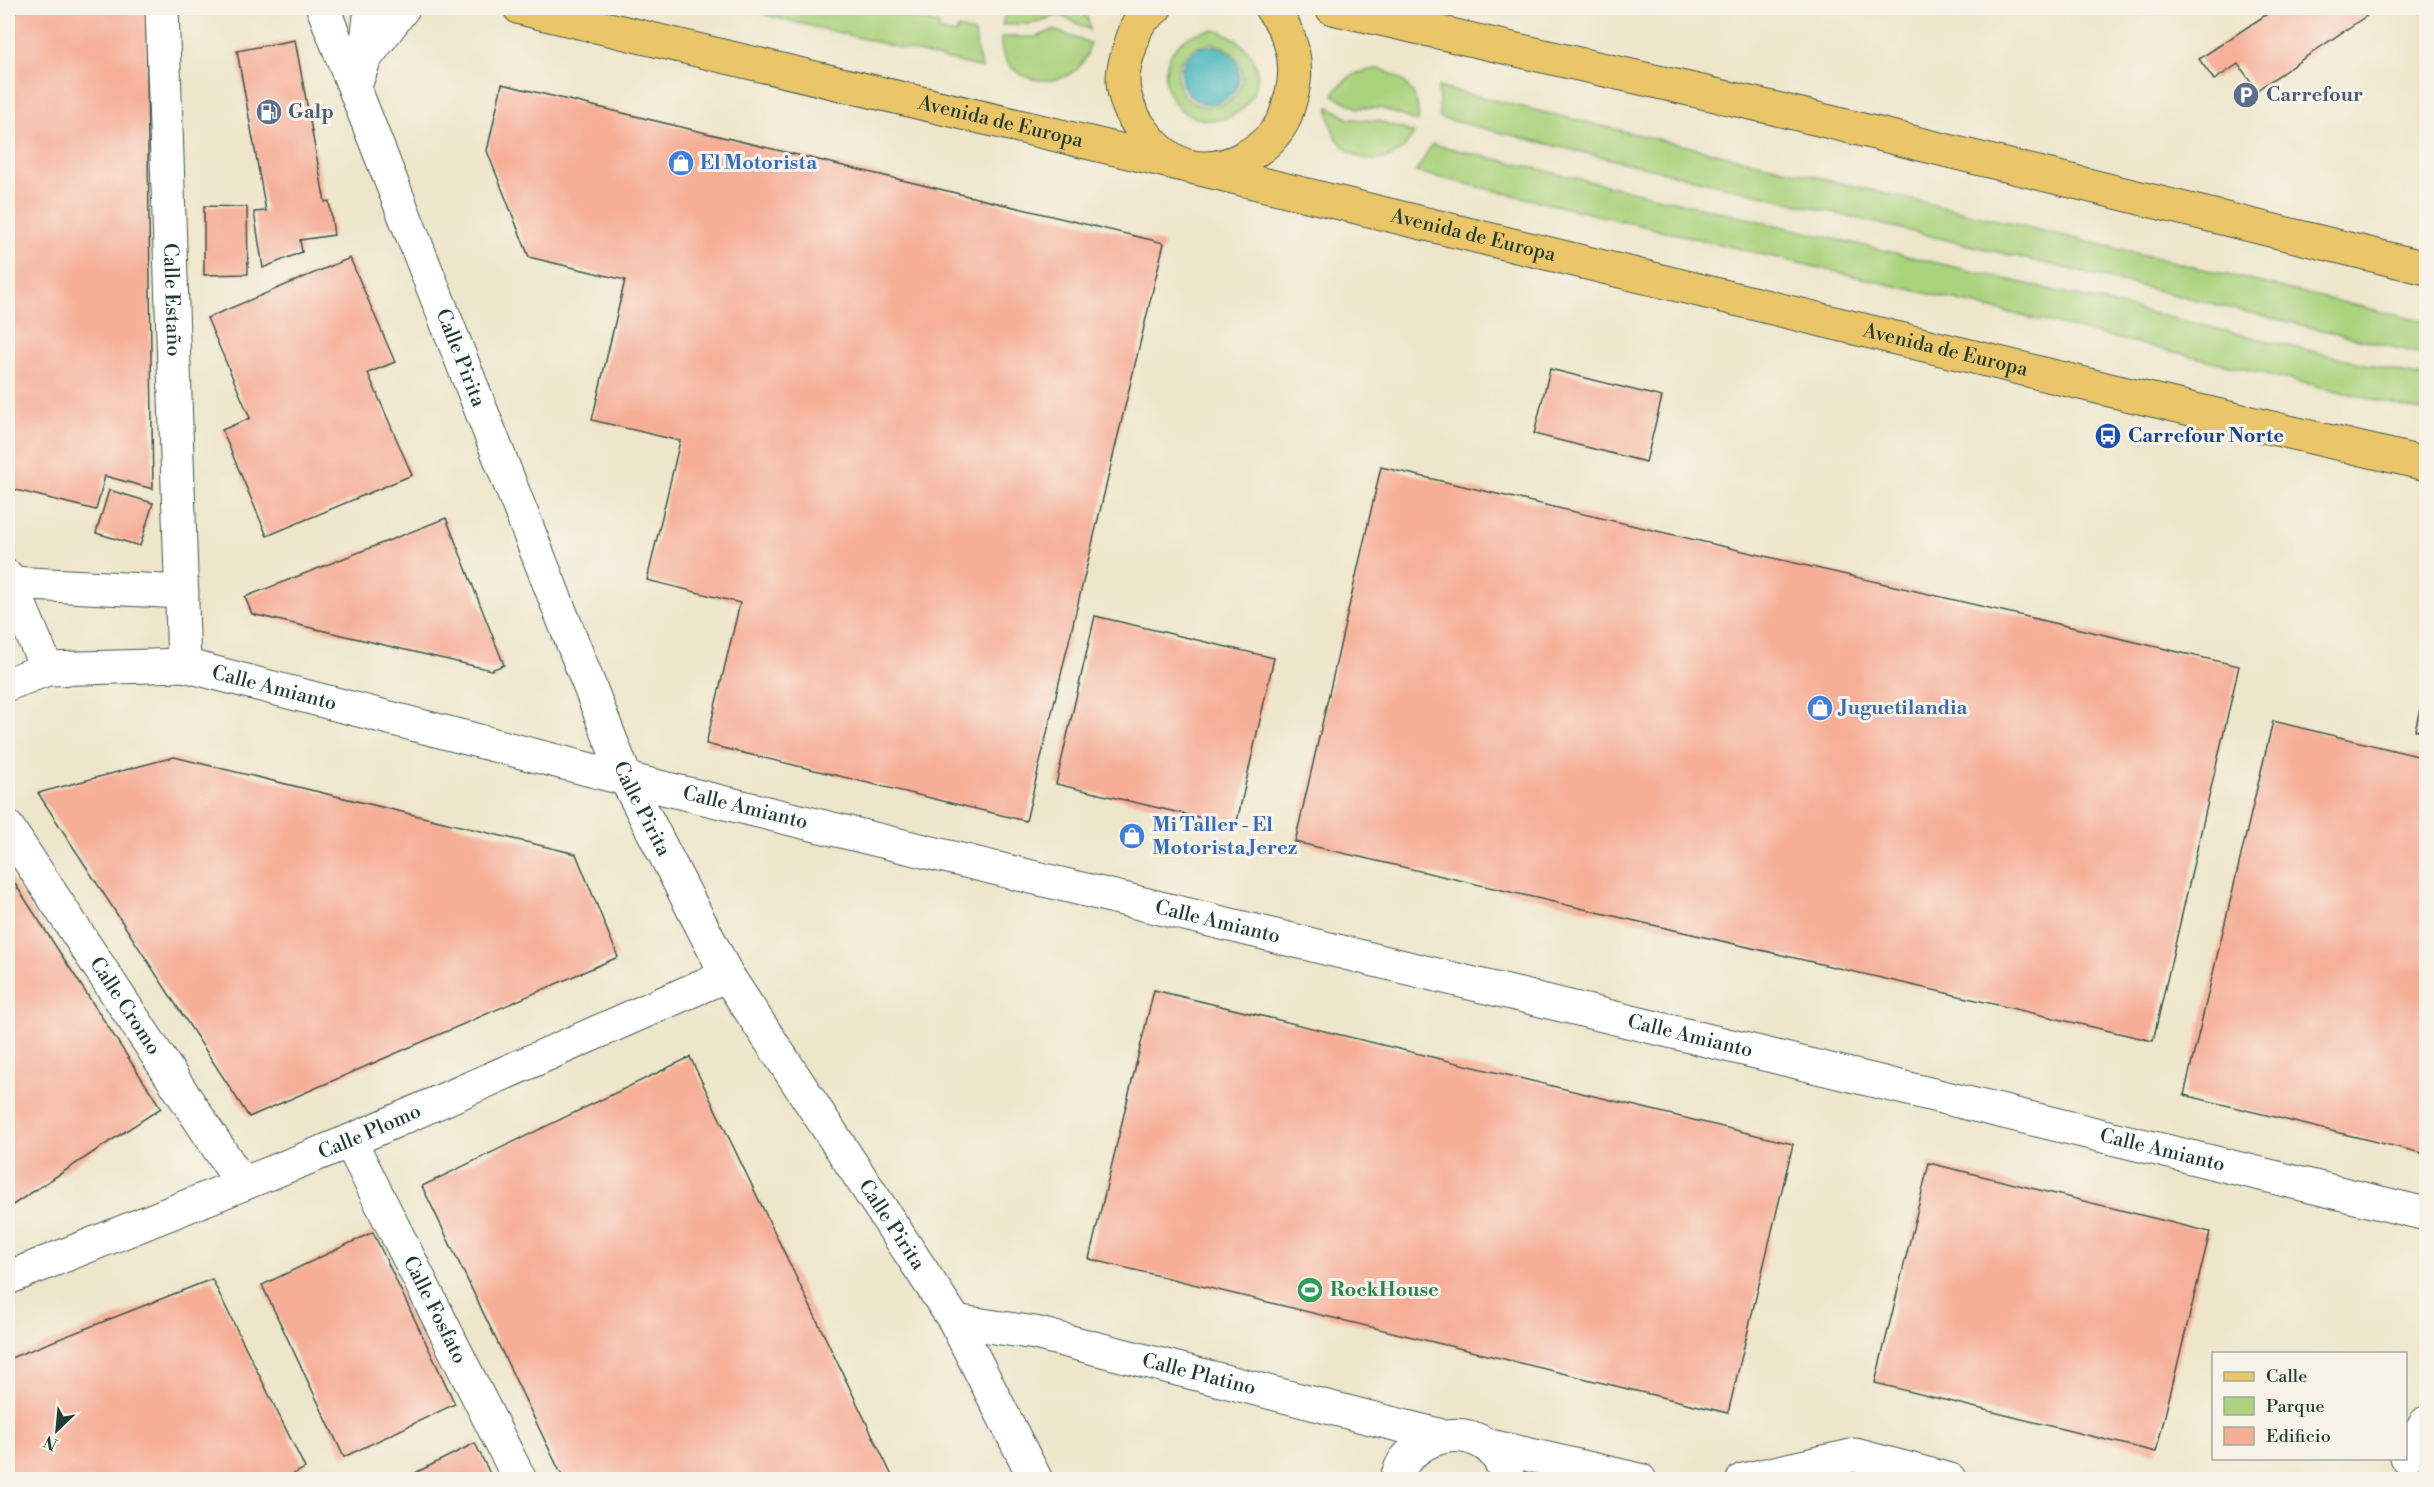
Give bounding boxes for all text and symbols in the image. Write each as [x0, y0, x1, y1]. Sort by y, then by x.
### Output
parking icon: Carrefour [2231, 80, 2261, 110]
place label: Carrefour [2266, 83, 2363, 108]
street label: Avenida de Europa [915, 90, 1087, 154]
fuel station icon: Galp [254, 97, 284, 127]
place label: Galp [288, 100, 334, 125]
shop icon: El Motorista [666, 148, 696, 178]
place label: El Motorista [700, 151, 817, 176]
street label: Avenida de Europa [1387, 203, 1559, 268]
street label: Calle Estaño [157, 243, 186, 357]
street label: Calle Pirita [430, 305, 491, 411]
street label: Avenida de Europa [1860, 318, 2031, 382]
bus stop icon: Carrefour Norte [2093, 421, 2123, 451]
place label: Carrefour Norte [2128, 424, 2284, 449]
street label: Calle Amianto [209, 660, 339, 716]
shop icon: Juguetilandia [1805, 693, 1835, 723]
place label: Juguetilandia [1837, 696, 1967, 721]
street label: Calle Pirita [608, 758, 677, 861]
street label: Calle Amianto [680, 781, 810, 835]
place label: Mi Taller - El Motorista Jerez [1152, 813, 1297, 861]
shop icon: Mi Taller - El Motorista Jerez [1117, 821, 1147, 851]
street label: Calle Amianto [1153, 895, 1283, 949]
street label: Calle Cromo [84, 952, 166, 1060]
street label: Calle Amianto [1625, 1009, 1755, 1063]
street label: Calle Plomo [315, 1099, 425, 1165]
street label: Calle Amianto [2097, 1123, 2228, 1177]
street label: Calle Pirita [853, 1175, 931, 1275]
street label: Calle Fosfato [397, 1252, 472, 1368]
sports icon: RockHouse [1295, 1275, 1325, 1305]
place label: RockHouse [1330, 1278, 1439, 1303]
street label: Calle Platino [1139, 1348, 1259, 1401]
legend [2212, 1352, 2407, 1460]
text: Calle [2266, 1365, 2307, 1388]
text: Parque [2266, 1395, 2325, 1418]
north arrow [27, 1400, 87, 1460]
text: Edificio [2266, 1425, 2331, 1448]
text: N [40, 1431, 61, 1454]

